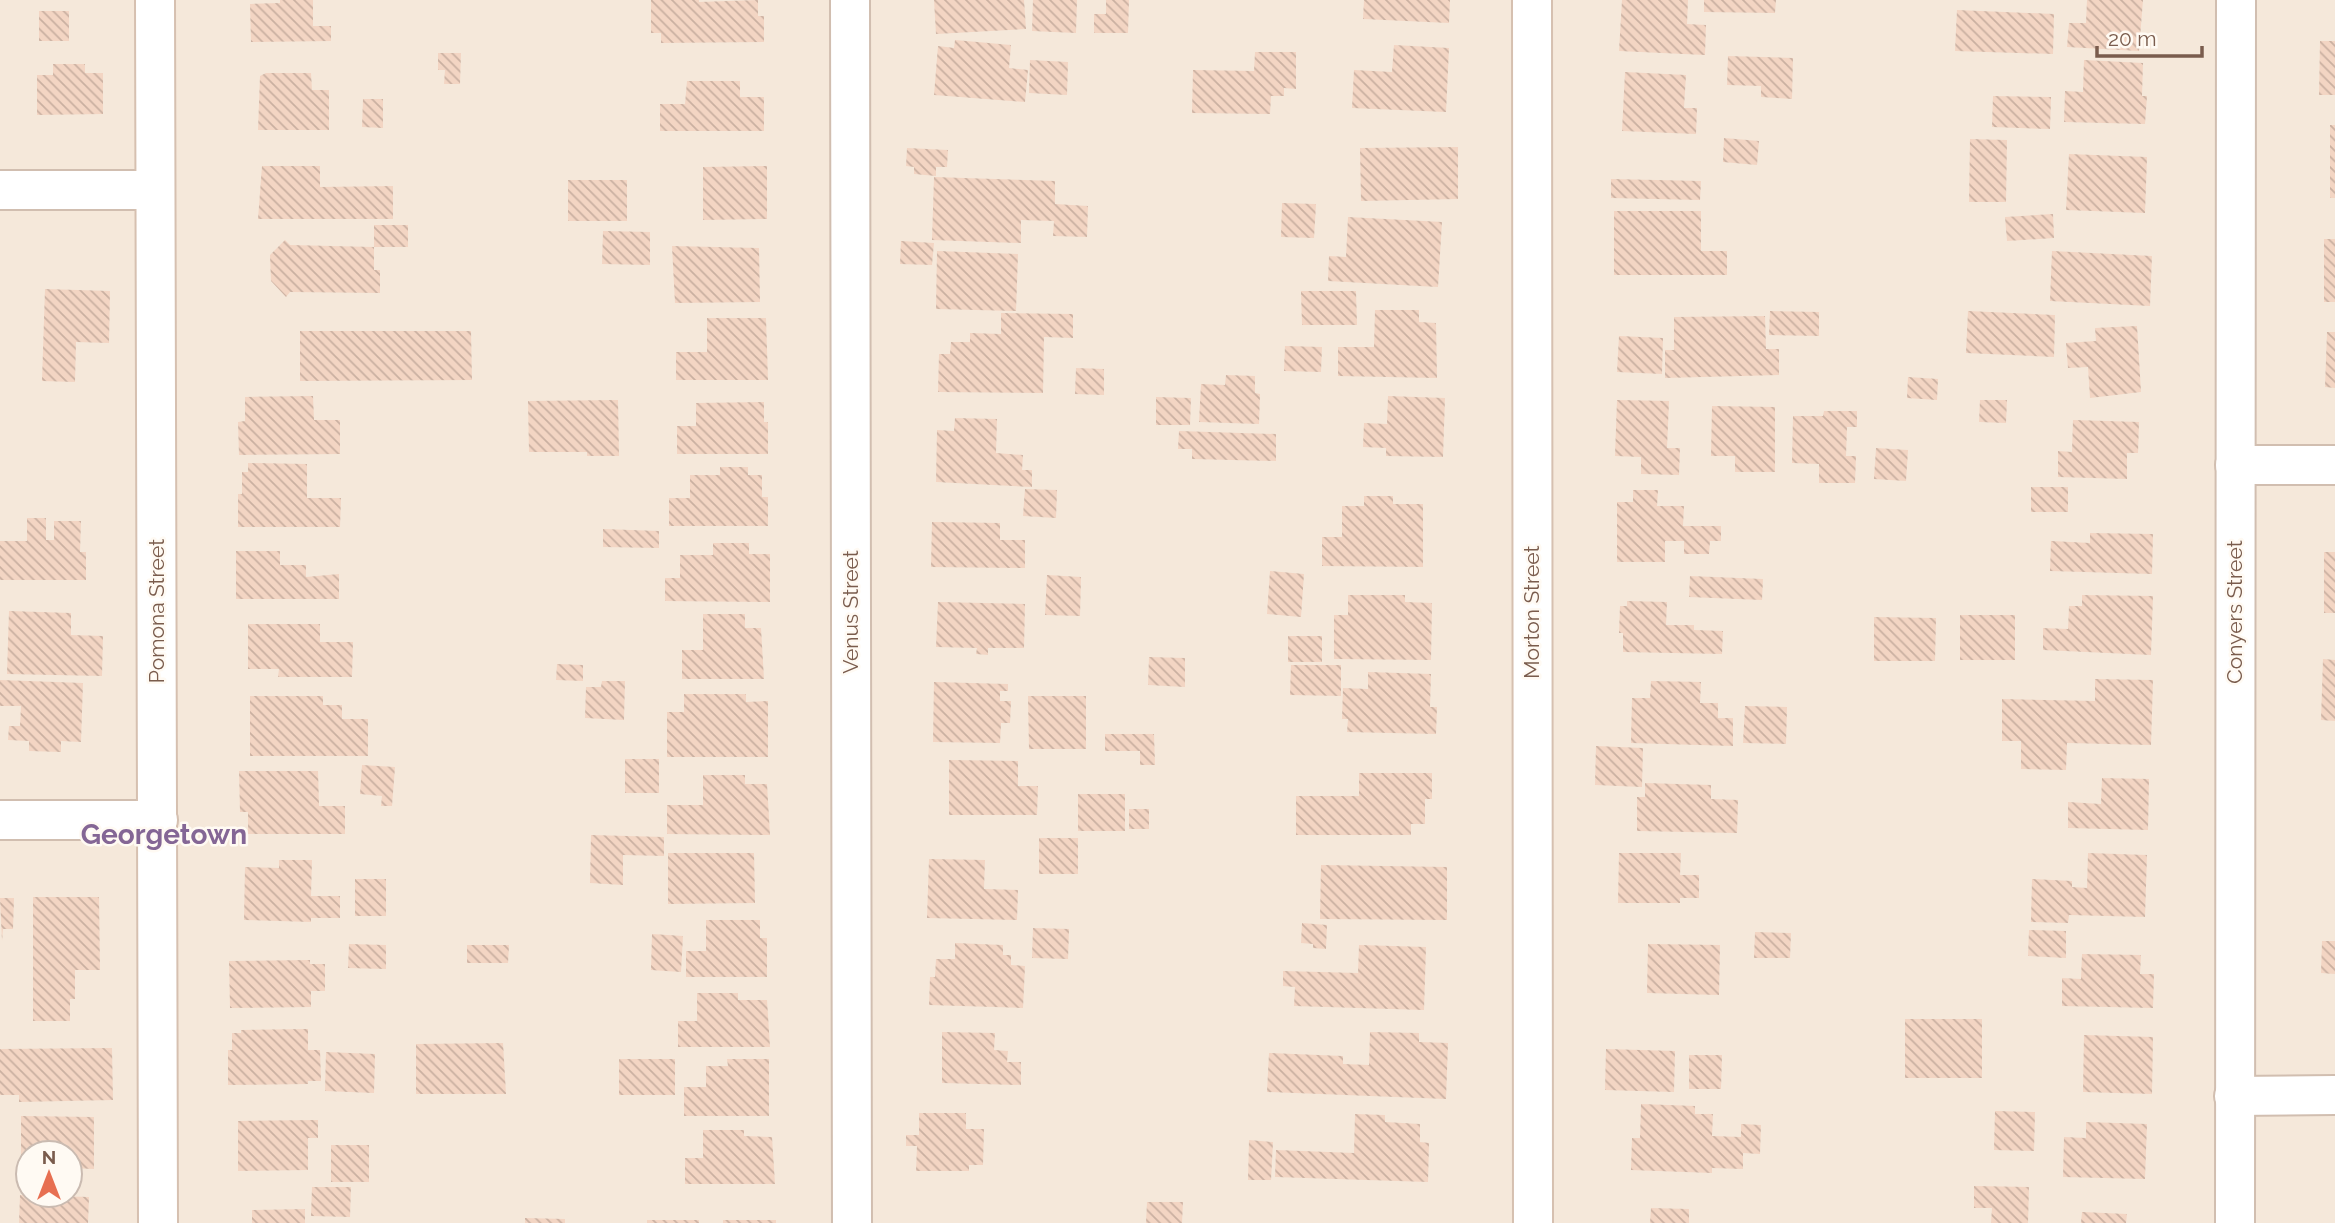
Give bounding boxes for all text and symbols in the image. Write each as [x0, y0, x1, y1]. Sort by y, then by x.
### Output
scale bar [2097, 14, 2202, 58]
text: 20 m [2108, 26, 2156, 51]
street label: Pomona Street [144, 539, 169, 683]
street label: Conyers Street [2222, 540, 2247, 684]
street label: Morton Street [1519, 545, 1544, 679]
street label: Venus Street [838, 550, 863, 674]
district label: Georgetown [81, 818, 247, 851]
north arrow [14, 1139, 84, 1209]
text: N [42, 1146, 56, 1168]

